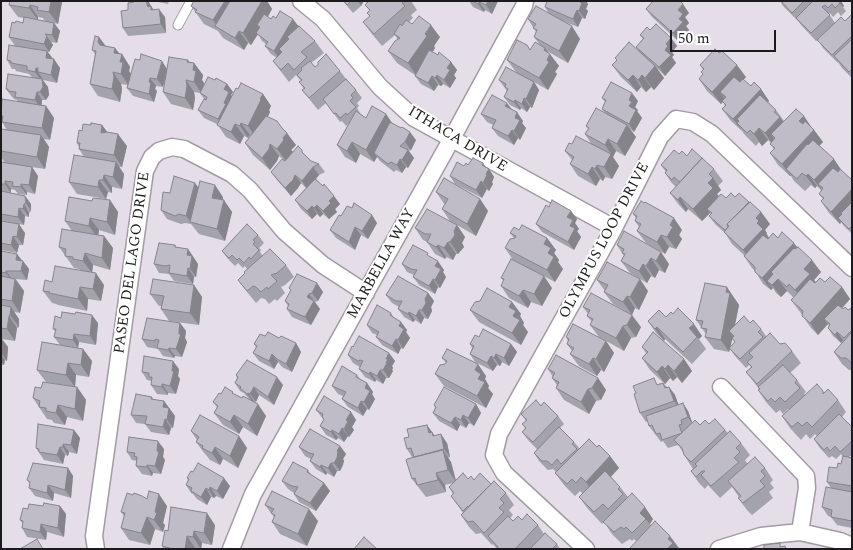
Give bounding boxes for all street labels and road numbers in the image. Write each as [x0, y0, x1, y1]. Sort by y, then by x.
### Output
street label: ITHACA DRIVE [404, 103, 510, 177]
street label: OLYMPUS LOOP DRIVE [556, 160, 654, 322]
street label: PASEO DEL LAGO DRIVE [111, 171, 155, 355]
street label: MARBELLA WAY [344, 206, 420, 322]

